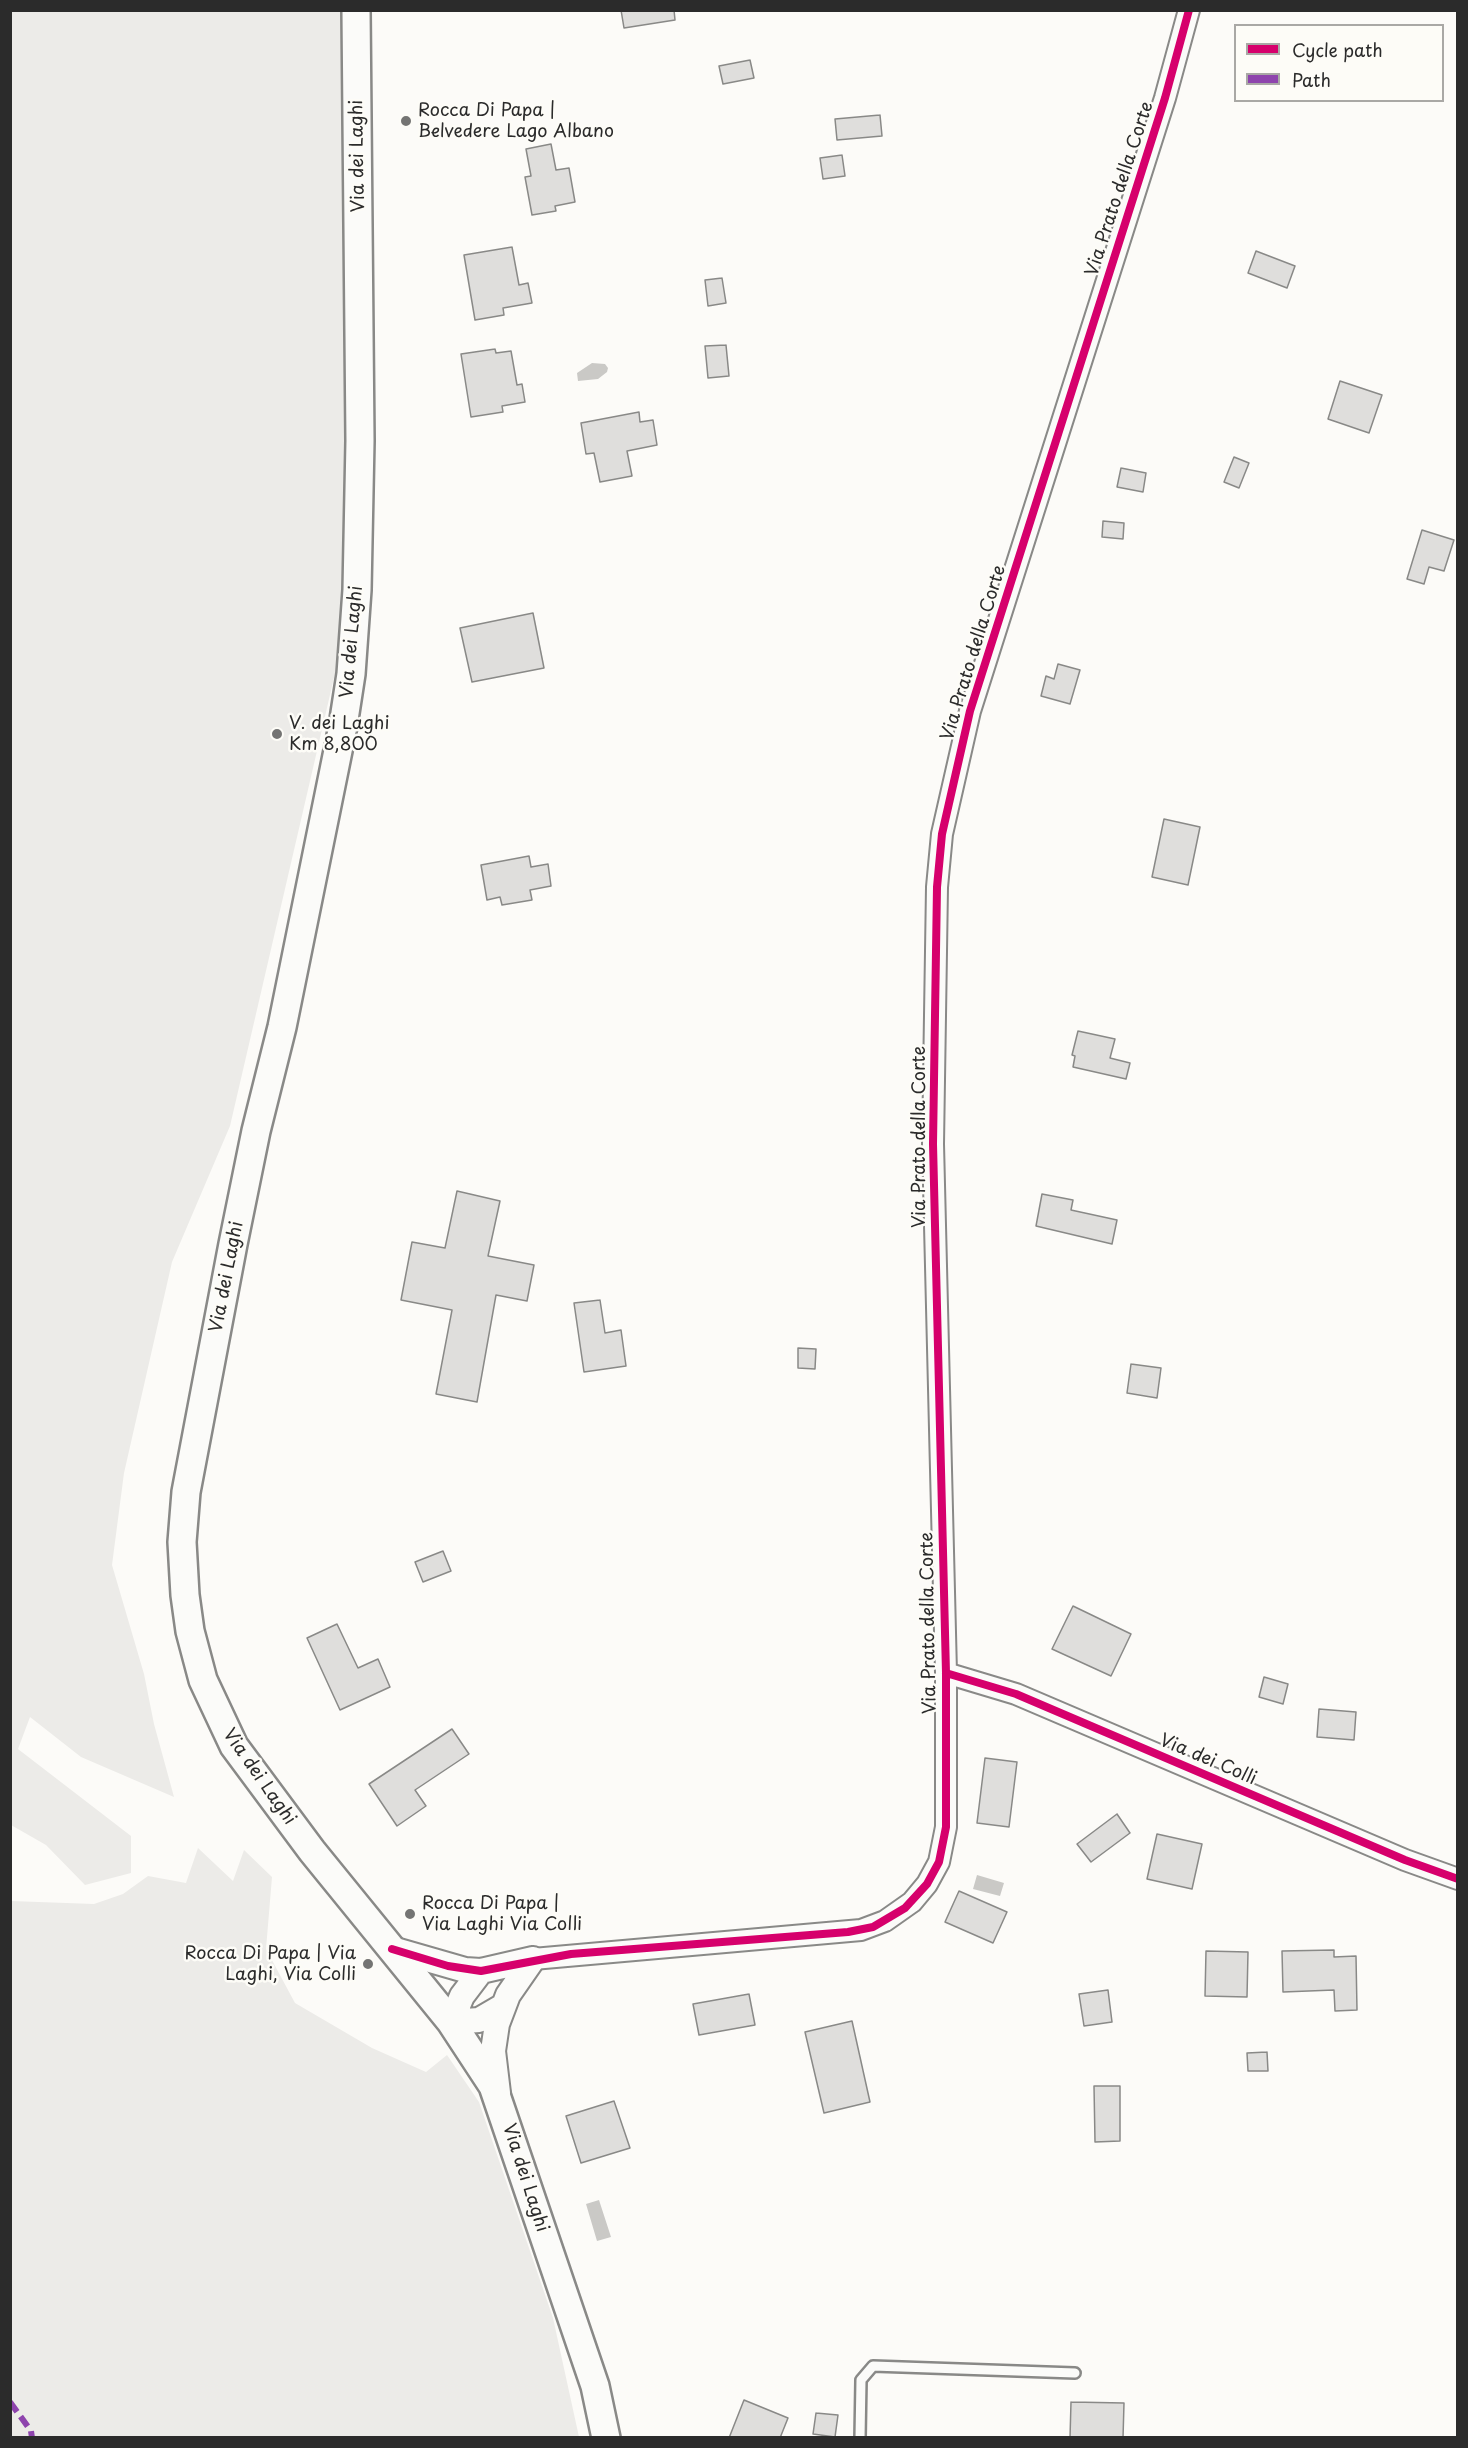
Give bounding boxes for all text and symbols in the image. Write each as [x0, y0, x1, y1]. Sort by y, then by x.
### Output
legend [1234, 24, 1444, 102]
text: Cycle path [1292, 36, 1383, 63]
text: Path [1292, 66, 1331, 93]
street label: Via dei Laghi [346, 99, 370, 213]
street label: Via Prato della Corte [1082, 99, 1158, 279]
place label: Rocca Di Papa | Belvedere Lago Albano [418, 100, 614, 142]
marker: Rocca Di Papa | Belvedere Lago Albano [399, 114, 413, 128]
street label: Via Prato della Corte [937, 563, 1011, 743]
street label: Via dei Laghi [336, 585, 368, 699]
place label: V. dei Laghi Km 8,800 [289, 713, 390, 756]
marker: V. dei Laghi Km 8,800 [270, 727, 284, 741]
street label: Via Prato della Corte [909, 1046, 931, 1228]
street label: Via dei Laghi [206, 1220, 248, 1334]
street label: Via Prato della Corte [917, 1532, 941, 1714]
street label: Via dei Laghi [218, 1725, 300, 1829]
street label: Via dei Colli [1156, 1730, 1260, 1790]
place label: Rocca Di Papa | Via Laghi Via Colli [422, 1893, 582, 1936]
marker: Rocca Di Papa | Via Laghi Via Colli [403, 1907, 417, 1921]
place label: Rocca Di Papa | Via Laghi, Via Colli [185, 1943, 356, 1986]
marker: Rocca Di Papa | Via Laghi, Via Colli [361, 1957, 375, 1971]
street label: Via dei Laghi [497, 2121, 553, 2235]

